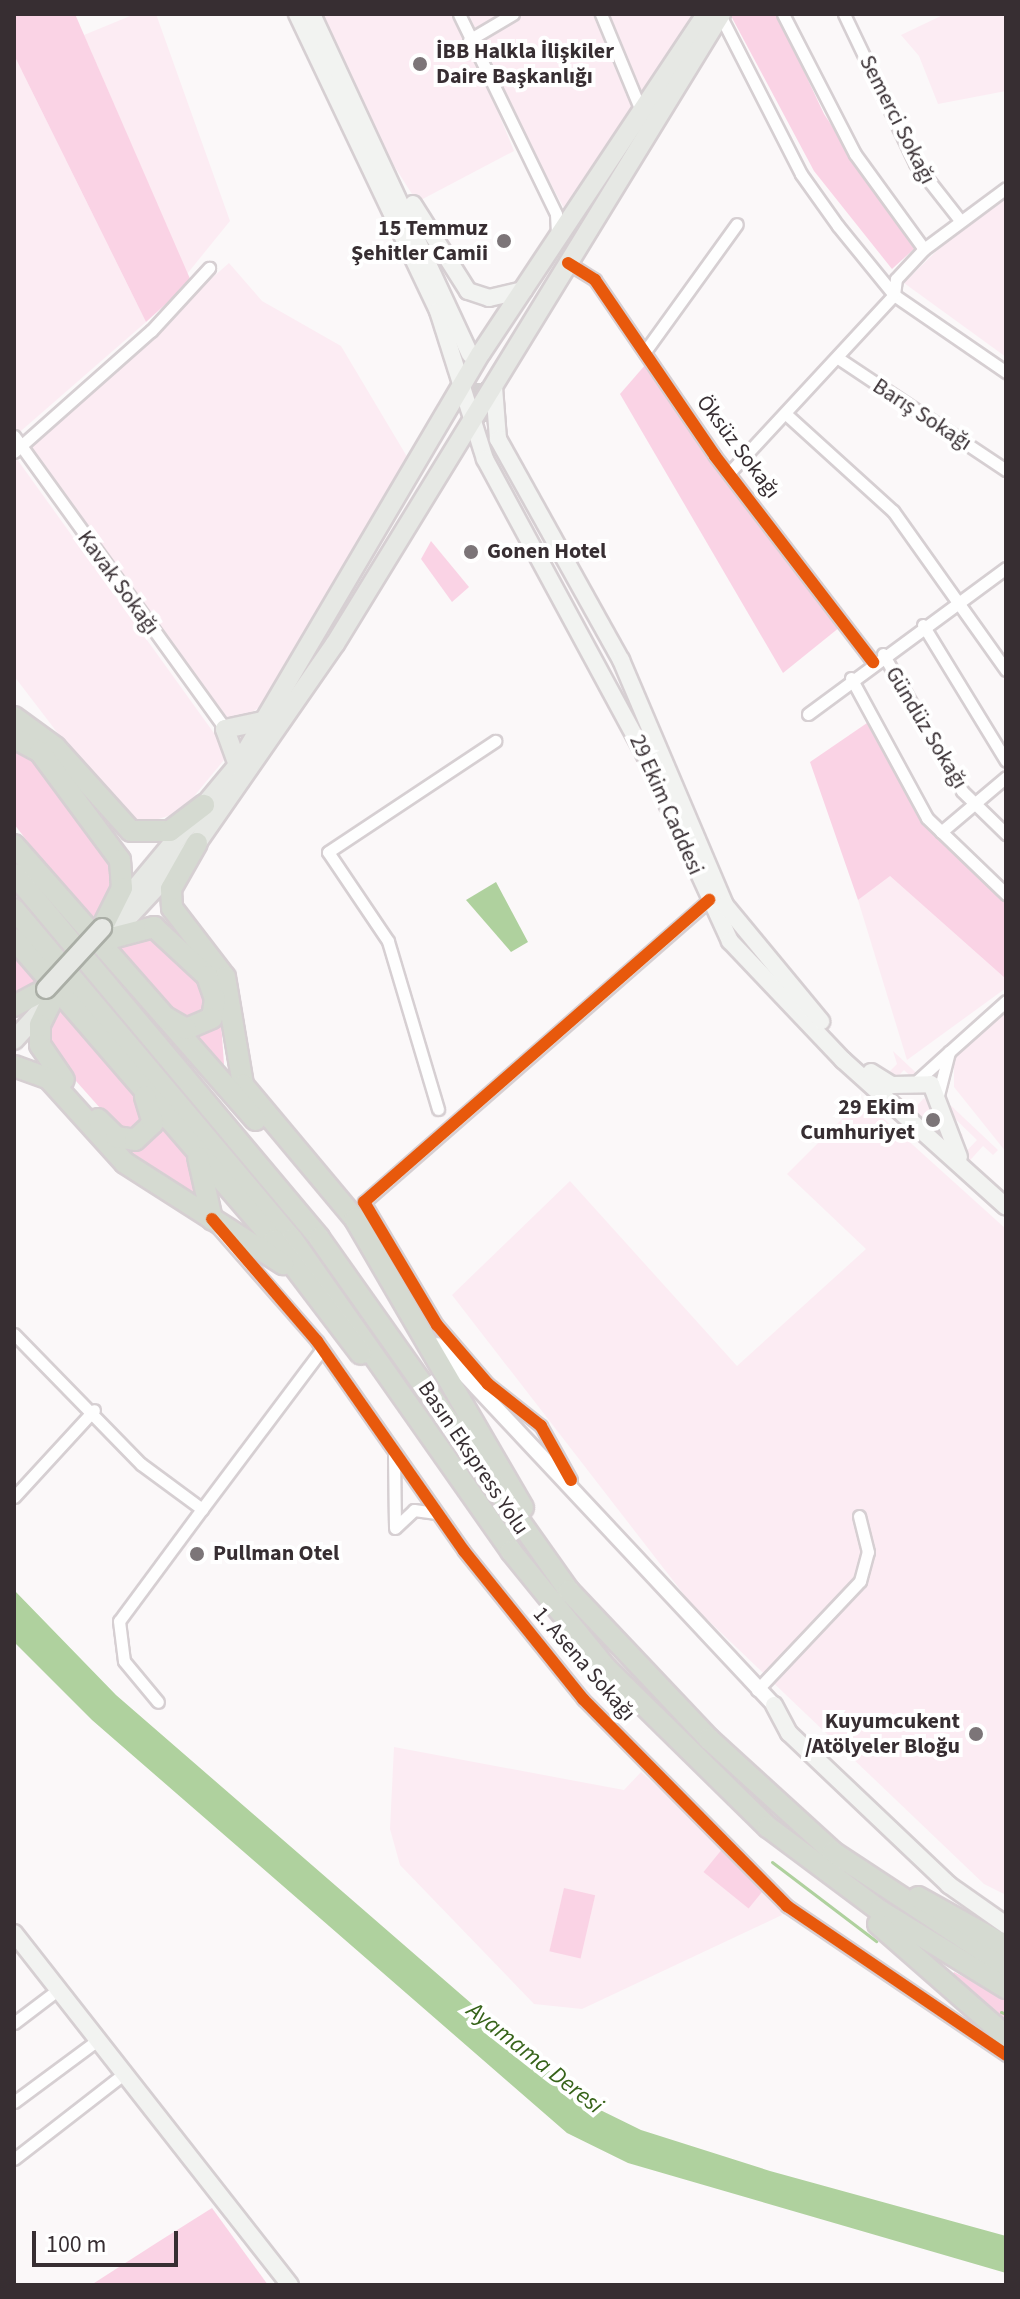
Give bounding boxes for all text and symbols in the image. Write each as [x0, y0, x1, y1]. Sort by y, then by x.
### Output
place label: İBB Halkla İlişkiler Daire Başkanlığı [436, 38, 614, 90]
street label: Semerci Sokağı [853, 51, 941, 189]
marker: İBB Halkla İlişkiler Daire Başkanlığı [411, 55, 429, 73]
place label: 15 Temmuz Şehitler Camii [351, 215, 488, 266]
marker: 15 Temmuz Şehitler Camii [495, 232, 513, 250]
street label: Barış Sokağı [868, 373, 976, 457]
street label: Öksüz Sokağı [691, 390, 785, 504]
street label: Kavak Sokağı [71, 526, 165, 640]
place label: Gonen Hotel [487, 539, 606, 565]
marker: Gonen Hotel [462, 543, 480, 561]
street label: Gündüz Sokağı [879, 662, 973, 794]
street label: 29 Ekim Caddesi [623, 731, 709, 879]
place label: 29 Ekim Cumhuriyet [800, 1094, 915, 1146]
marker: 29 Ekim Cumhuriyet [922, 1109, 944, 1131]
street label: Basın Ekspress Yolu [412, 1376, 534, 1540]
place label: Pullman Otel [213, 1541, 339, 1567]
marker: Pullman Otel [188, 1545, 206, 1563]
street label: 1. Asena Sokağı [527, 1601, 641, 1727]
place label: Kuyumcukent /Atölyeler Bloğu [805, 1708, 960, 1760]
marker: Kuyumcukent /Atölyeler Bloğu [967, 1725, 985, 1743]
water label: Ayamama Deresi [461, 1996, 609, 2120]
scale bar [36, 2215, 182, 2265]
text: 100 m [46, 2227, 106, 2262]

